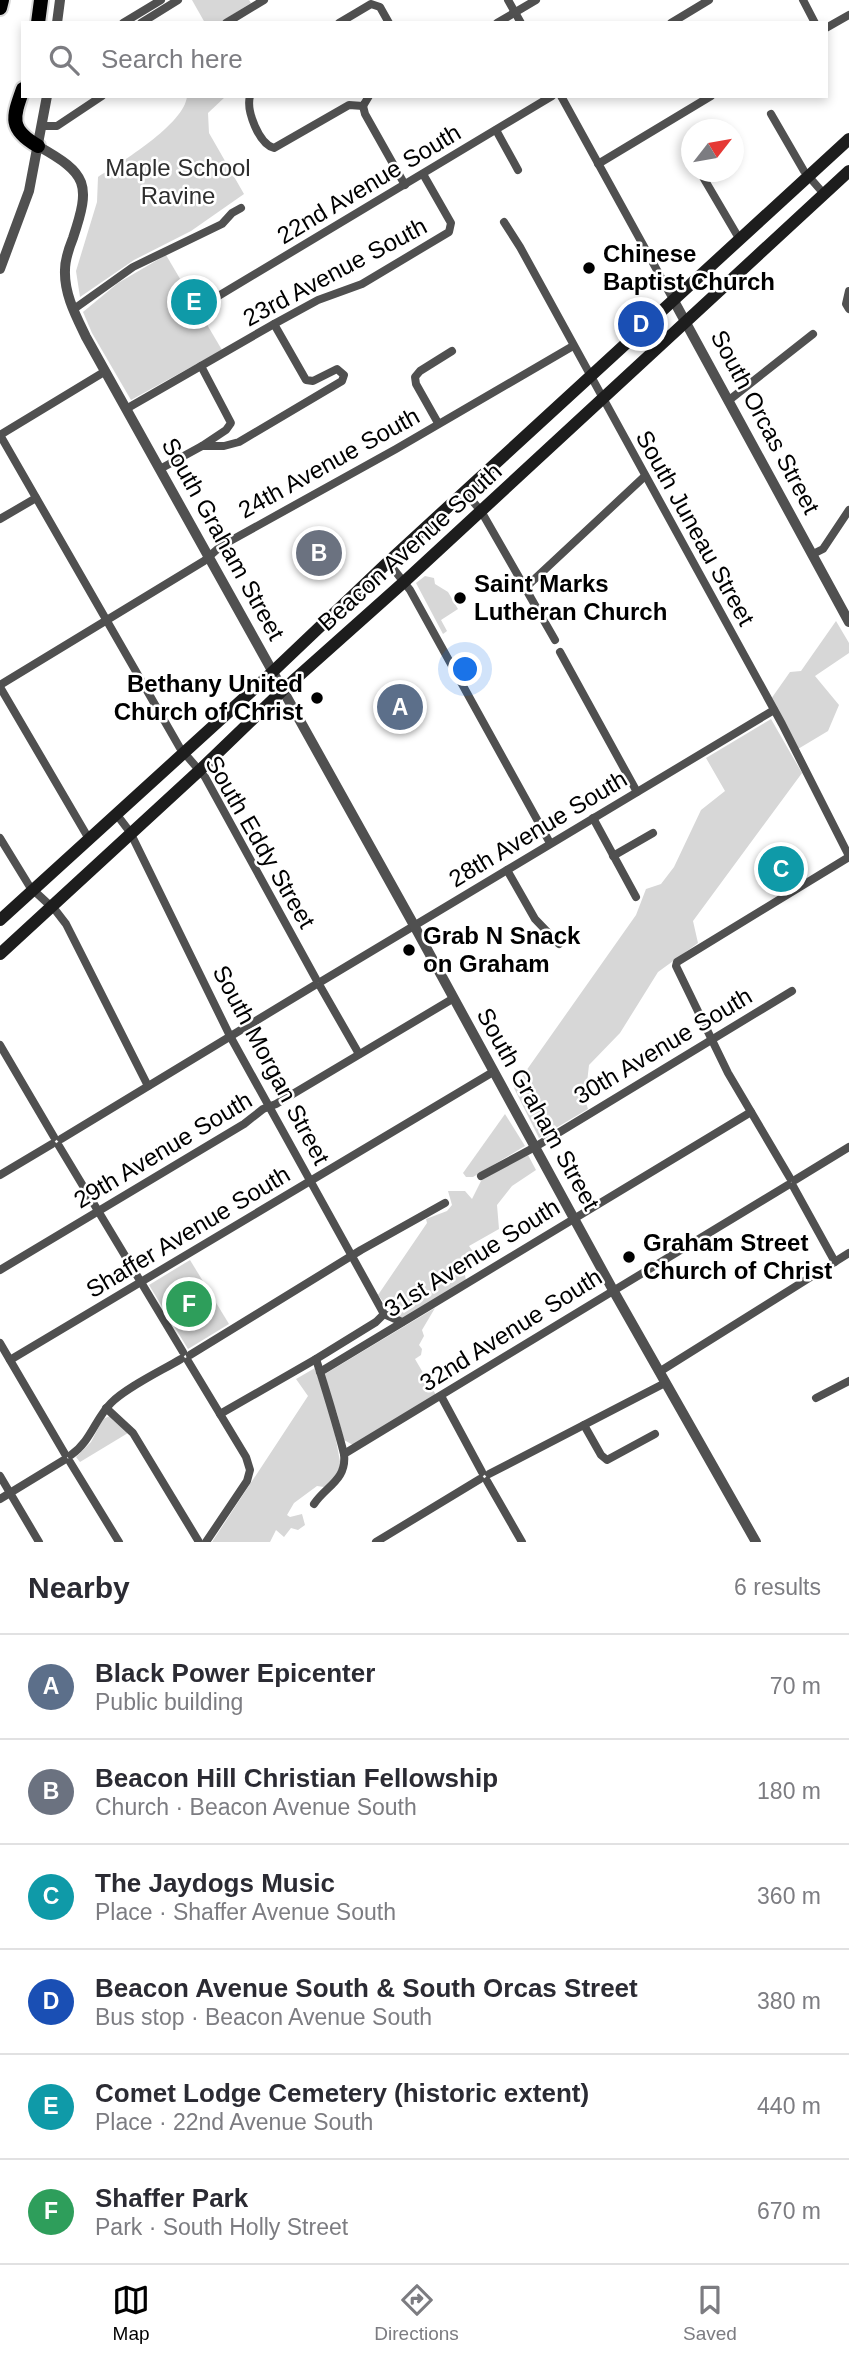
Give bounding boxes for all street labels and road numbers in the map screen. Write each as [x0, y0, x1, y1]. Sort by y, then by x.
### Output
street label: 22nd Avenue South [272, 118, 465, 249]
street label: 23rd Avenue South [238, 212, 431, 331]
street label: South Orcas Street [706, 325, 825, 518]
street label: 24th Avenue South [234, 402, 424, 523]
street label: South Juneau Street [631, 426, 760, 630]
street label: South Graham Street [157, 433, 290, 645]
street label: Beacon Avenue South [312, 457, 508, 637]
street label: South Eddy Street [200, 751, 321, 933]
street label: 28th Avenue South [444, 765, 631, 892]
street label: South Morgan Street [208, 961, 336, 1169]
street label: 30th Avenue South [569, 982, 756, 1109]
street label: South Graham Street [472, 1003, 605, 1215]
street label: 29th Avenue South [69, 1086, 256, 1213]
street label: Shaffer Avenue South [81, 1160, 294, 1303]
street label: 31st Avenue South [379, 1193, 564, 1322]
street label: 32nd Avenue South [415, 1263, 607, 1396]

